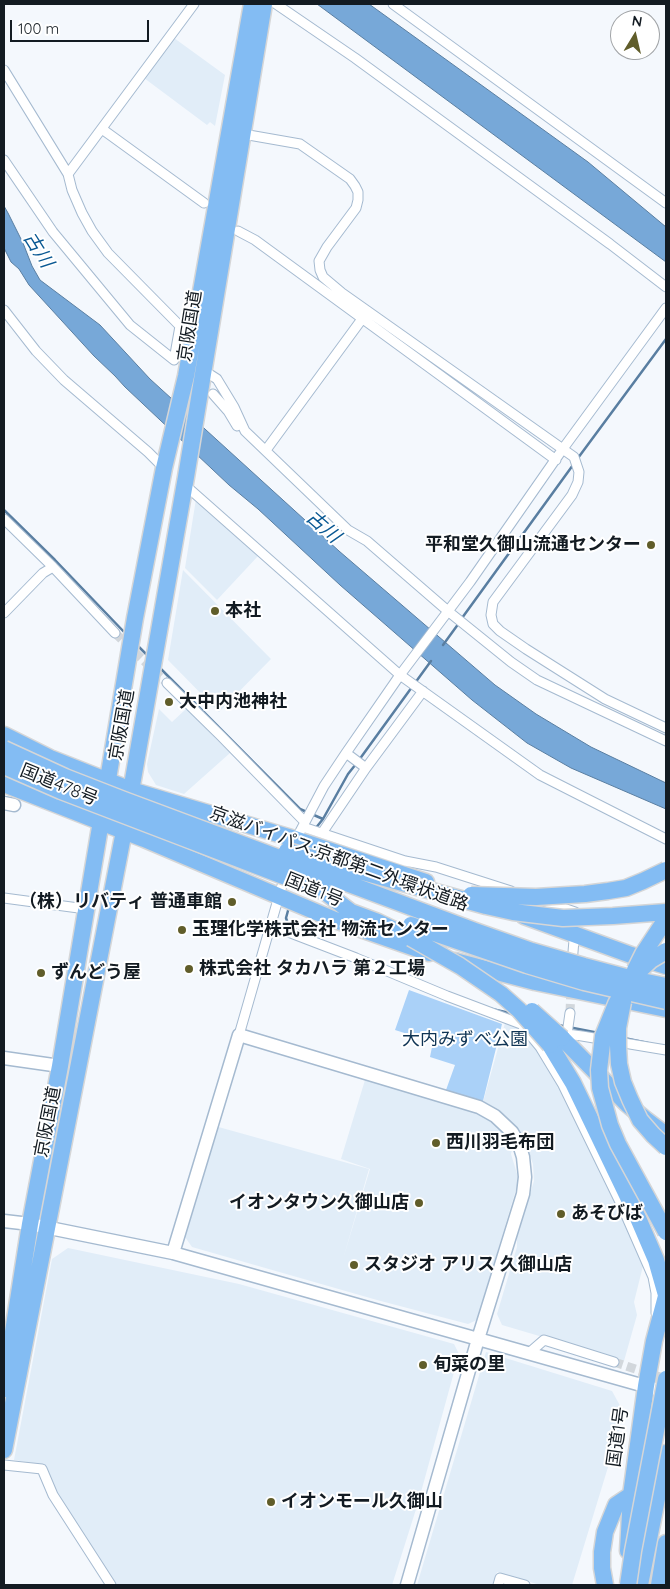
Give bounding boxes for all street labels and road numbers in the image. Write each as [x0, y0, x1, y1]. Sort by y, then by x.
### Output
street label: 京阪国道 [174, 289, 206, 363]
street label: 京阪国道 [105, 688, 139, 762]
street label: 国道478号 [17, 760, 101, 810]
street label: 京滋バイパス;京都第二外環状道路 [207, 802, 471, 916]
street label: 国道1号 [282, 869, 346, 911]
street label: 京阪国道 [31, 1085, 65, 1159]
street label: 国道1号 [603, 1405, 633, 1469]

